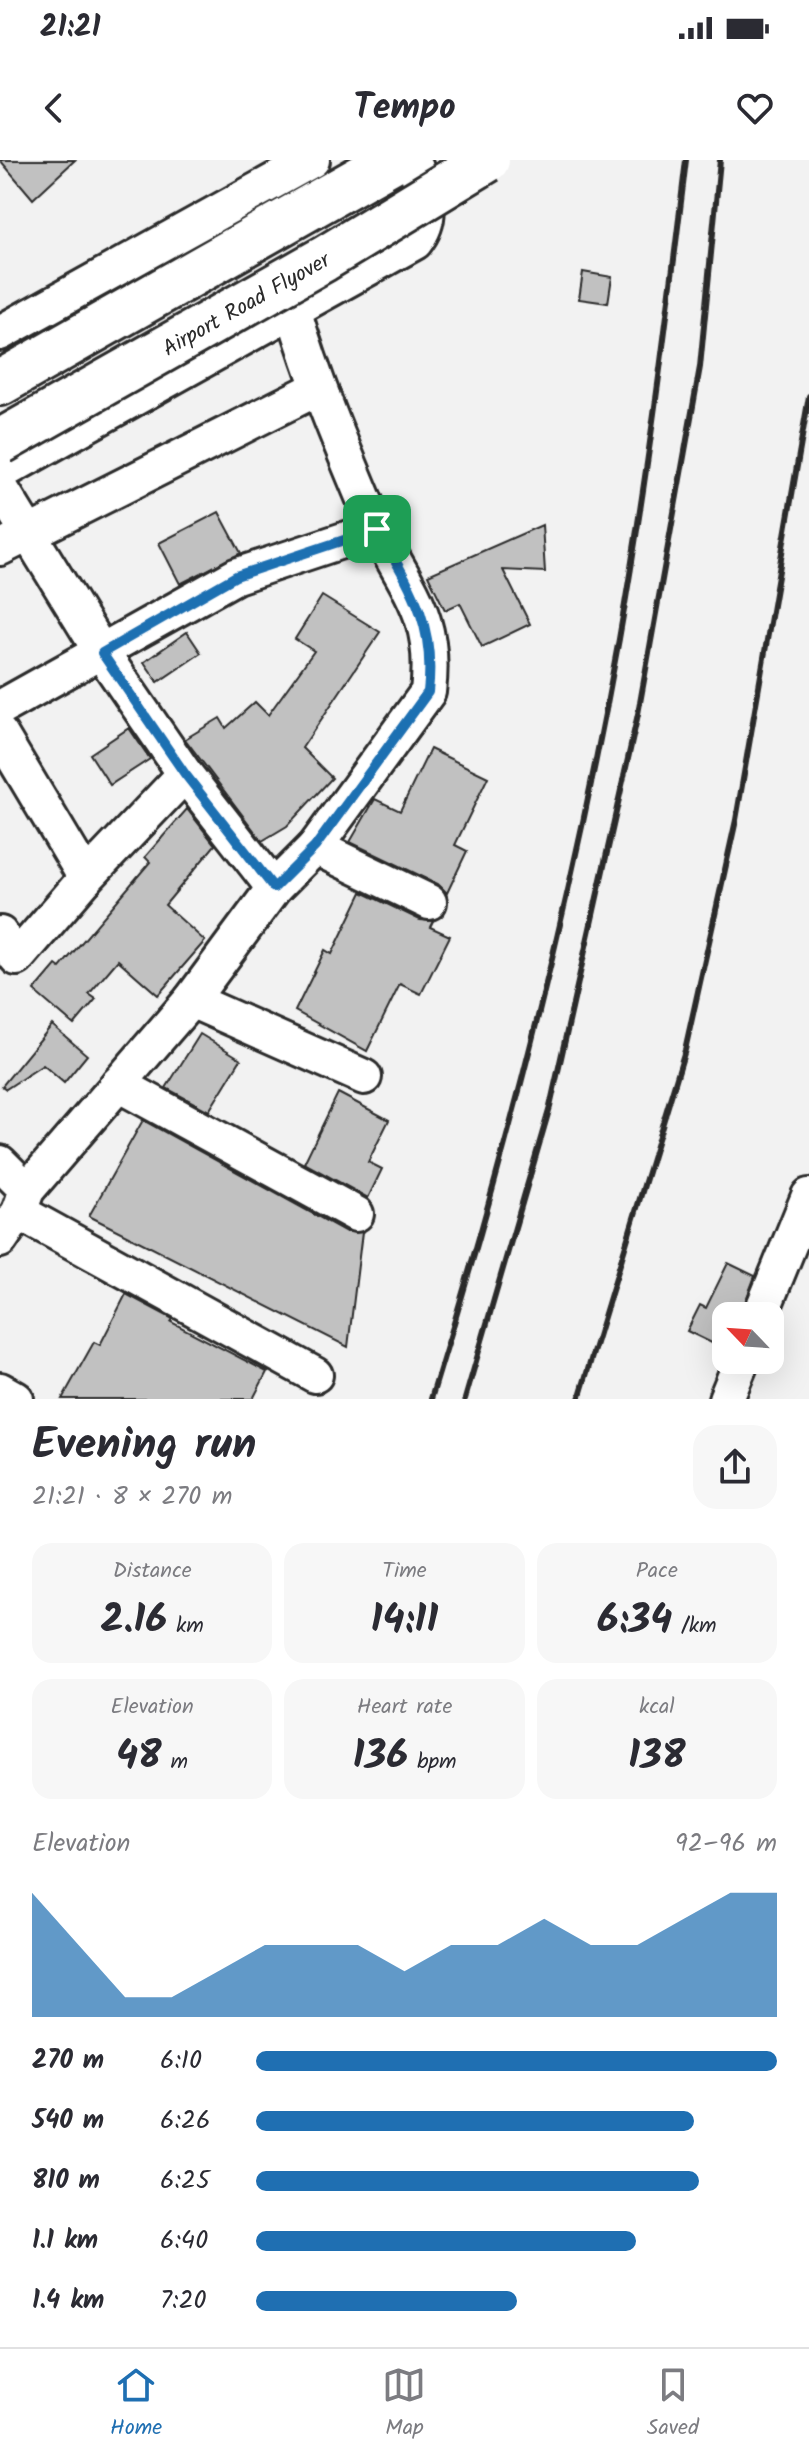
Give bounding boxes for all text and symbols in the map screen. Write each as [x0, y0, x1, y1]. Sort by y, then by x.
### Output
text: 21:21 [40, 4, 100, 52]
text: Tempo [353, 80, 456, 137]
icon: back [32, 86, 76, 130]
icon: heart [733, 86, 777, 130]
street label: Airport Road Flyover [156, 243, 339, 367]
pin [343, 495, 411, 563]
icon: arrive [355, 507, 399, 551]
north arrow [712, 1302, 784, 1374]
map controls [712, 1302, 784, 1374]
text: Evening run [32, 1411, 256, 1481]
button: share [693, 1425, 777, 1509]
text: 21:21 · 8 × 270 m [32, 1476, 232, 1518]
text: Distance [113, 1554, 192, 1589]
text: Time [382, 1554, 427, 1589]
text: Pace [636, 1554, 678, 1589]
text: 2.16 [101, 1589, 167, 1653]
text: 14:11 [371, 1589, 438, 1653]
text: 6:34 [597, 1589, 672, 1653]
text: km [167, 1609, 204, 1644]
text: /km [672, 1609, 717, 1644]
text: Elevation [111, 1690, 194, 1725]
text: Heart rate [357, 1690, 452, 1725]
text: kcal [639, 1690, 675, 1725]
text: 48 [116, 1725, 162, 1789]
text: 136 [352, 1725, 408, 1789]
text: 138 [628, 1725, 686, 1789]
text: m [162, 1745, 188, 1780]
text: bpm [408, 1745, 457, 1780]
text: Elevation [32, 1823, 130, 1865]
text: 92–96 m [675, 1823, 777, 1865]
text: 270 m [32, 2040, 104, 2082]
text: 6:10 [160, 2040, 202, 2082]
text: 540 m [32, 2100, 104, 2142]
text: 6:26 [160, 2100, 210, 2142]
text: 810 m [32, 2160, 100, 2202]
text: 6:25 [160, 2160, 210, 2202]
text: 1.1 km [32, 2220, 98, 2262]
text: 6:40 [160, 2220, 208, 2262]
text: 1.4 km [32, 2280, 104, 2322]
text: 7:20 [160, 2280, 207, 2322]
tab: Home [110, 2363, 162, 2446]
tab: Map [382, 2363, 426, 2446]
tab: Saved [647, 2363, 699, 2446]

